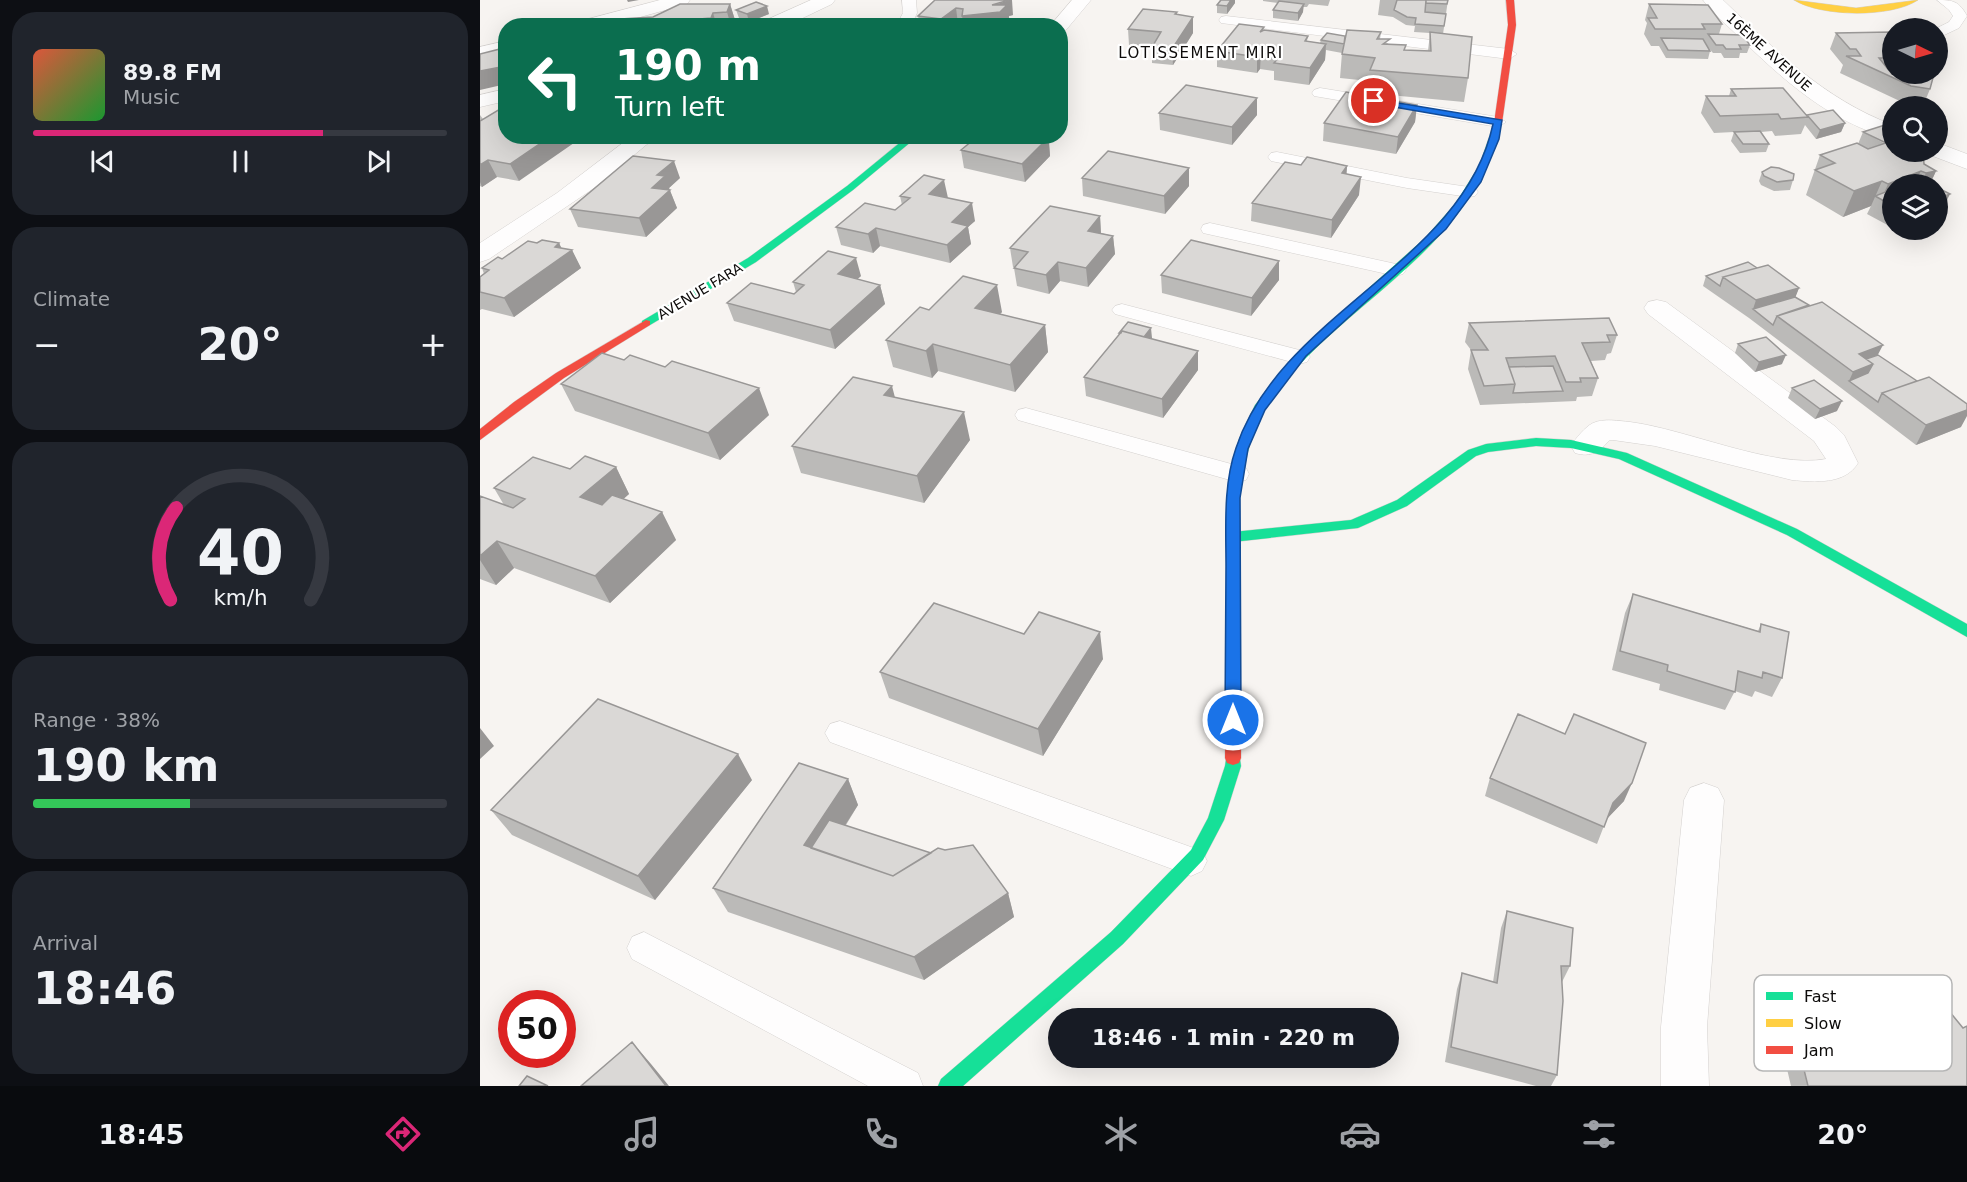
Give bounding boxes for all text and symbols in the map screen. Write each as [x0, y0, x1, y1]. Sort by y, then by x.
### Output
street label: 16ÈME AVENUE [1723, 10, 1815, 94]
north arrow [1882, 18, 1948, 84]
map controls [1882, 18, 1948, 240]
text: 190 m [615, 41, 761, 90]
icon: left [516, 42, 594, 120]
district label: LOTISSEMENT MIRI [1118, 44, 1284, 62]
text: 89.8 FM [123, 60, 222, 85]
pin [1348, 75, 1399, 126]
icon: arrive [1357, 84, 1390, 117]
text: Music [123, 85, 180, 109]
text: Turn left [615, 91, 725, 122]
button: search [1882, 96, 1948, 162]
icon: previous [86, 145, 119, 178]
icon: pause [224, 145, 257, 178]
icon: next [362, 145, 395, 178]
button: layers [1882, 174, 1948, 240]
street label: AVENUE FARA [655, 259, 746, 323]
text: Climate [33, 287, 110, 311]
text: 20° [197, 318, 283, 371]
text: − [33, 325, 61, 364]
text: + [419, 325, 447, 364]
text: 40 [197, 516, 283, 589]
text: km/h [213, 585, 267, 610]
position arrow [1201, 688, 1265, 752]
text: Range · 38% [33, 708, 160, 732]
text: 190 km [33, 739, 219, 792]
text: Arrival [33, 931, 98, 955]
text: 18:46 [33, 962, 176, 1015]
legend [1754, 975, 1952, 1071]
text: Fast [1804, 987, 1836, 1006]
speed limit sign: 50 [498, 990, 576, 1068]
text: Slow [1804, 1014, 1841, 1033]
text: 18:46 · 1 min · 220 m [1092, 1025, 1355, 1050]
text: Jam [1803, 1041, 1834, 1060]
icon: directions [382, 1113, 424, 1155]
icon: music [621, 1113, 663, 1155]
icon: phone [860, 1113, 902, 1155]
icon: climate [1100, 1113, 1142, 1155]
icon: car [1339, 1113, 1381, 1155]
icon: filters [1578, 1113, 1620, 1155]
text: 18:45 [99, 1119, 185, 1150]
text: 20° [1817, 1119, 1868, 1150]

